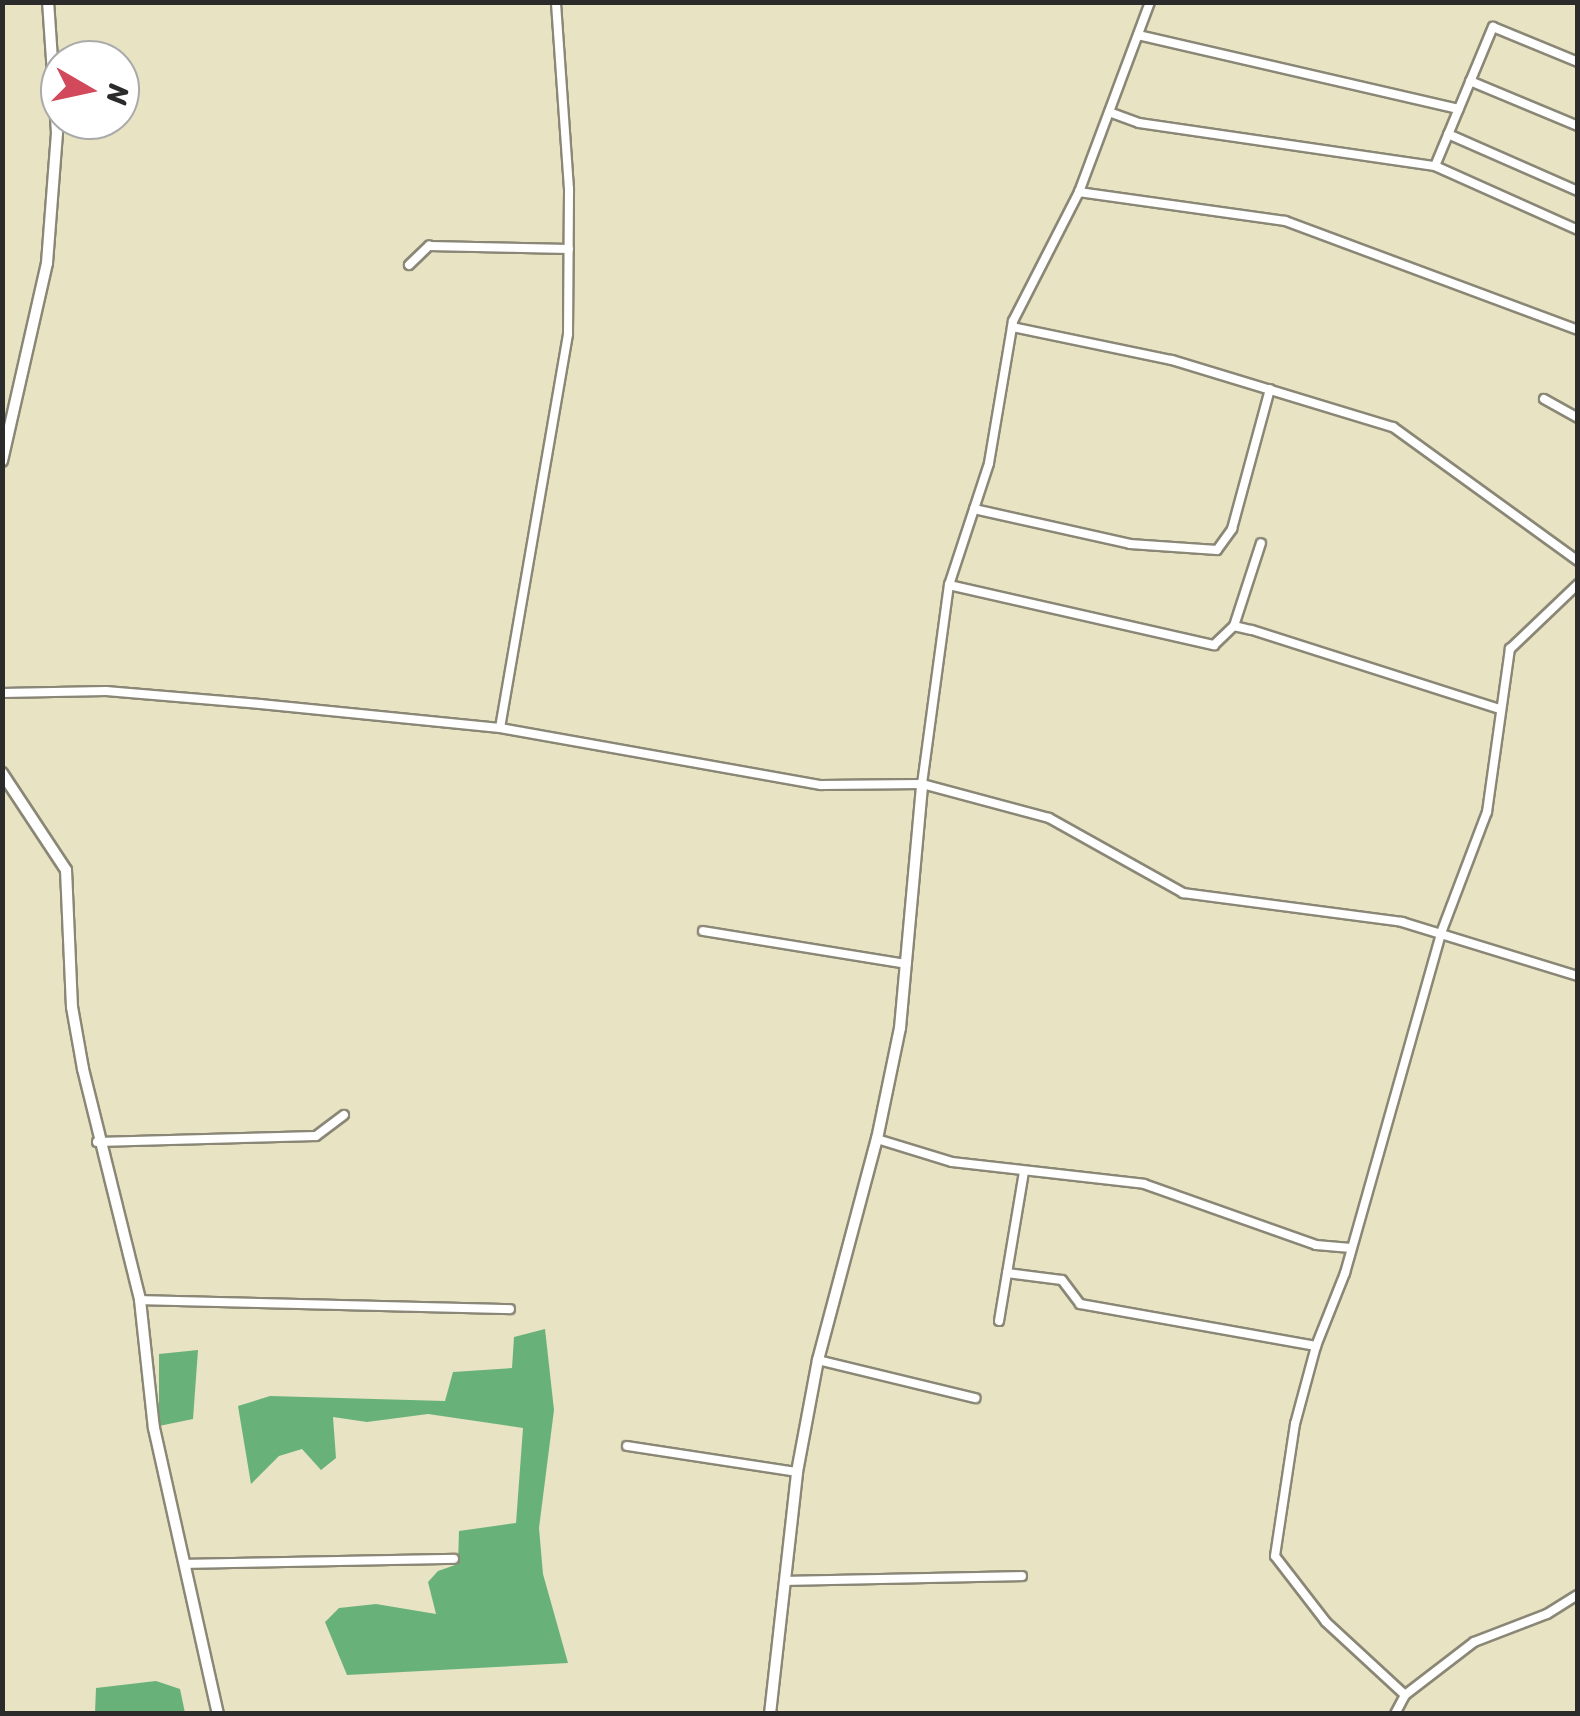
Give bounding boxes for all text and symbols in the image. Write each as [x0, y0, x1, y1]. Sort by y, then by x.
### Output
north arrow [40, 40, 140, 140]
text: N [92, 81, 144, 108]

